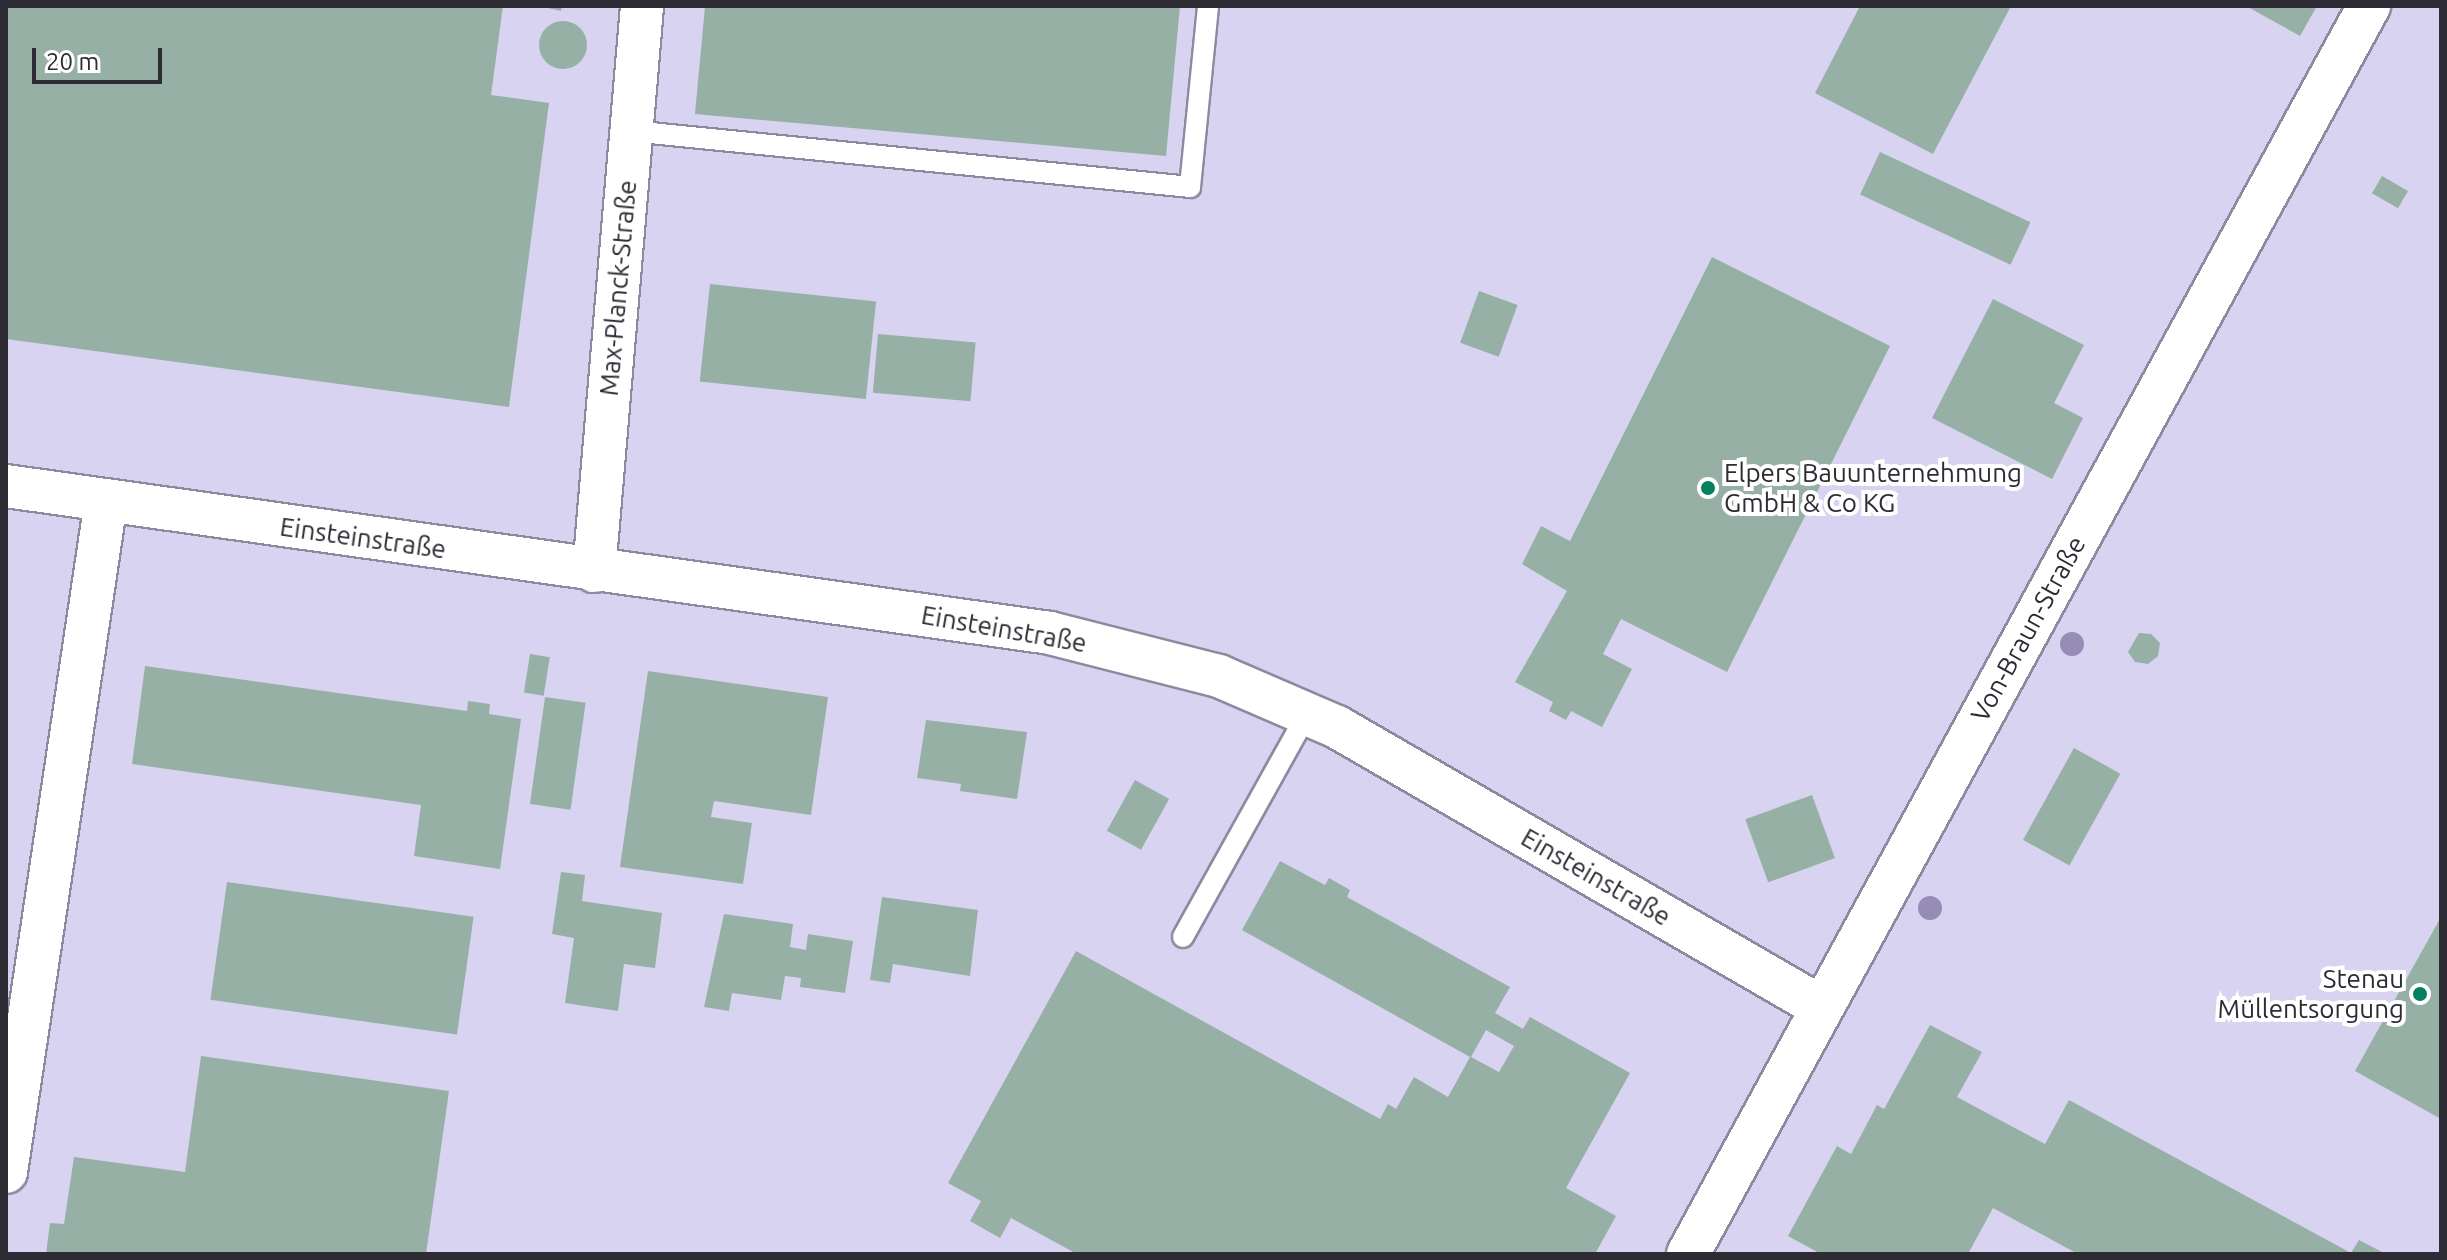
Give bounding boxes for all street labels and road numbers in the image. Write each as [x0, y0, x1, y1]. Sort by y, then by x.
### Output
street label: Max-Planck-Straße [593, 179, 643, 397]
street label: Einsteinstraße [278, 511, 448, 565]
street label: Von-Braun-Straße [1964, 531, 2092, 727]
street label: Einsteinstraße [919, 599, 1089, 659]
street label: Einsteinstraße [1516, 822, 1676, 932]

